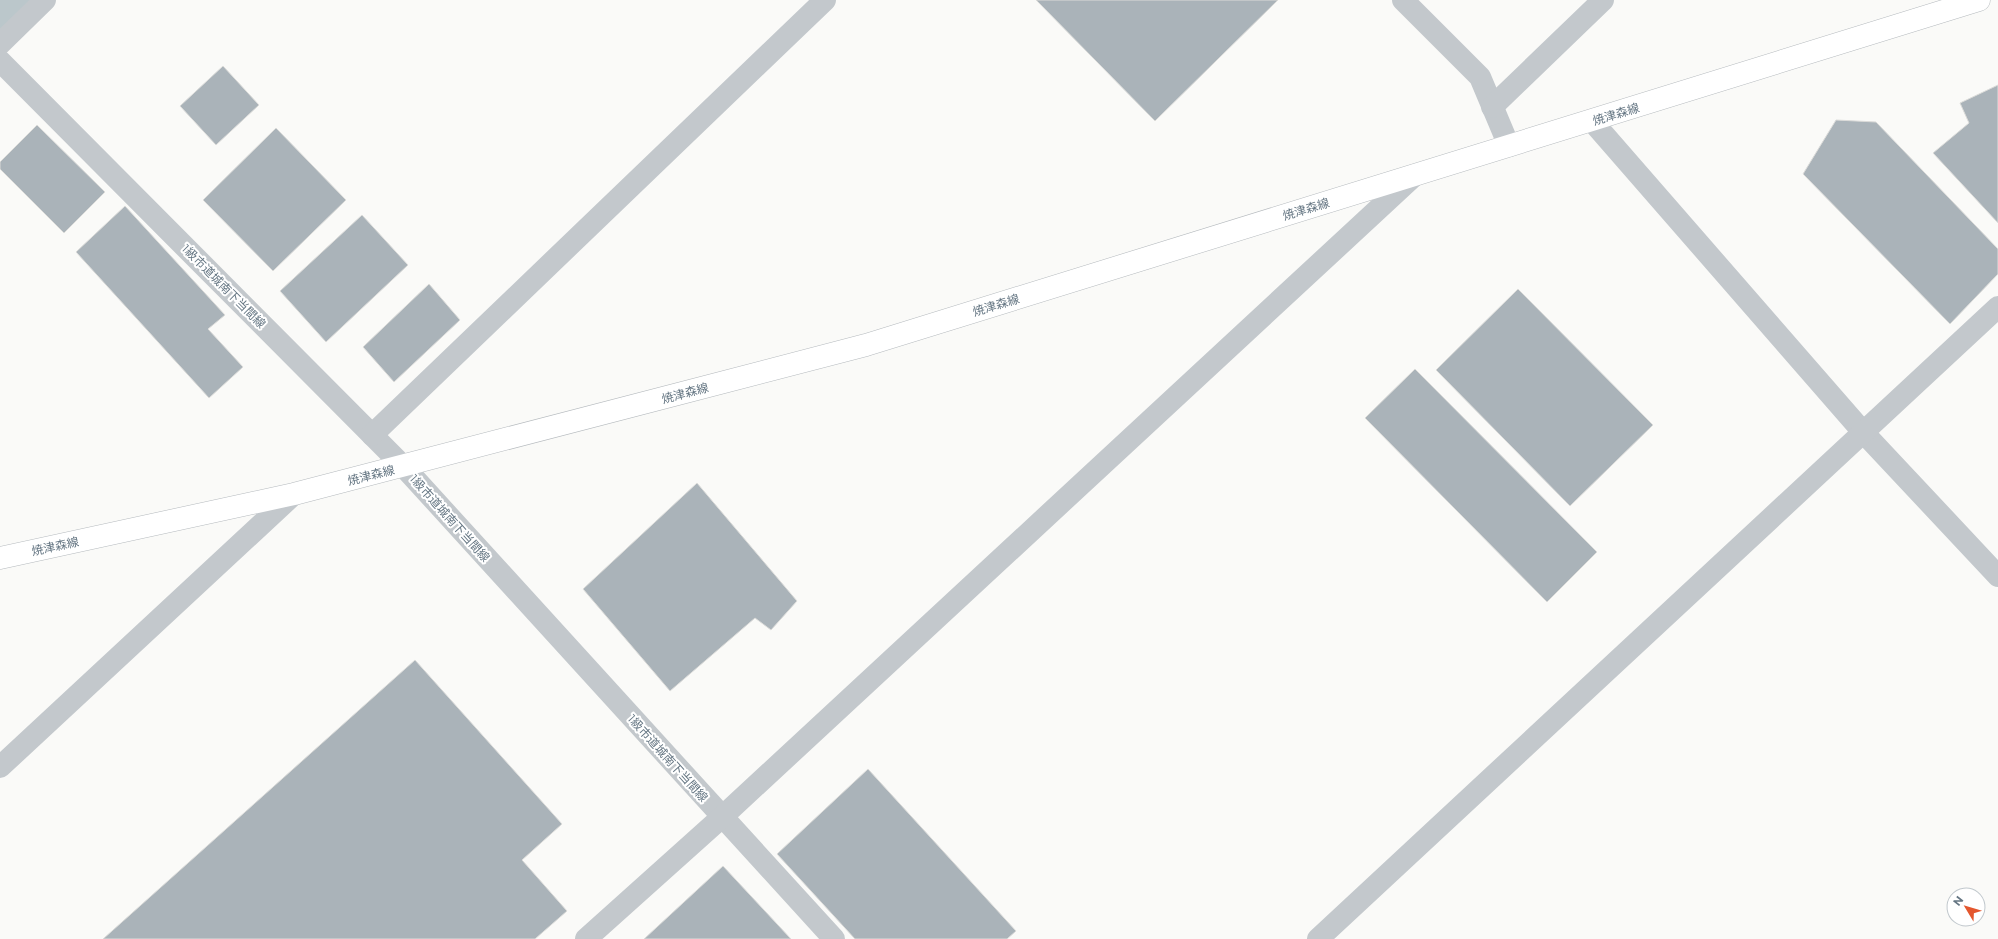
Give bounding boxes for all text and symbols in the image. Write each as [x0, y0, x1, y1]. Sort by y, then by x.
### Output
street label: 焼津森線 [1591, 100, 1641, 128]
street label: 焼津森線 [1281, 195, 1331, 223]
street label: 1級市道城南下当間線 [179, 241, 269, 331]
street label: 焼津森線 [971, 291, 1021, 319]
street label: 焼津森線 [660, 380, 710, 406]
street label: 焼津森線 [346, 462, 396, 488]
street label: 1級市道城南下当間線 [407, 471, 493, 565]
street label: 焼津森線 [30, 534, 80, 558]
street label: 1級市道城南下当間線 [625, 711, 711, 805]
north arrow [1946, 887, 1986, 927]
text: N [1950, 893, 1966, 909]

